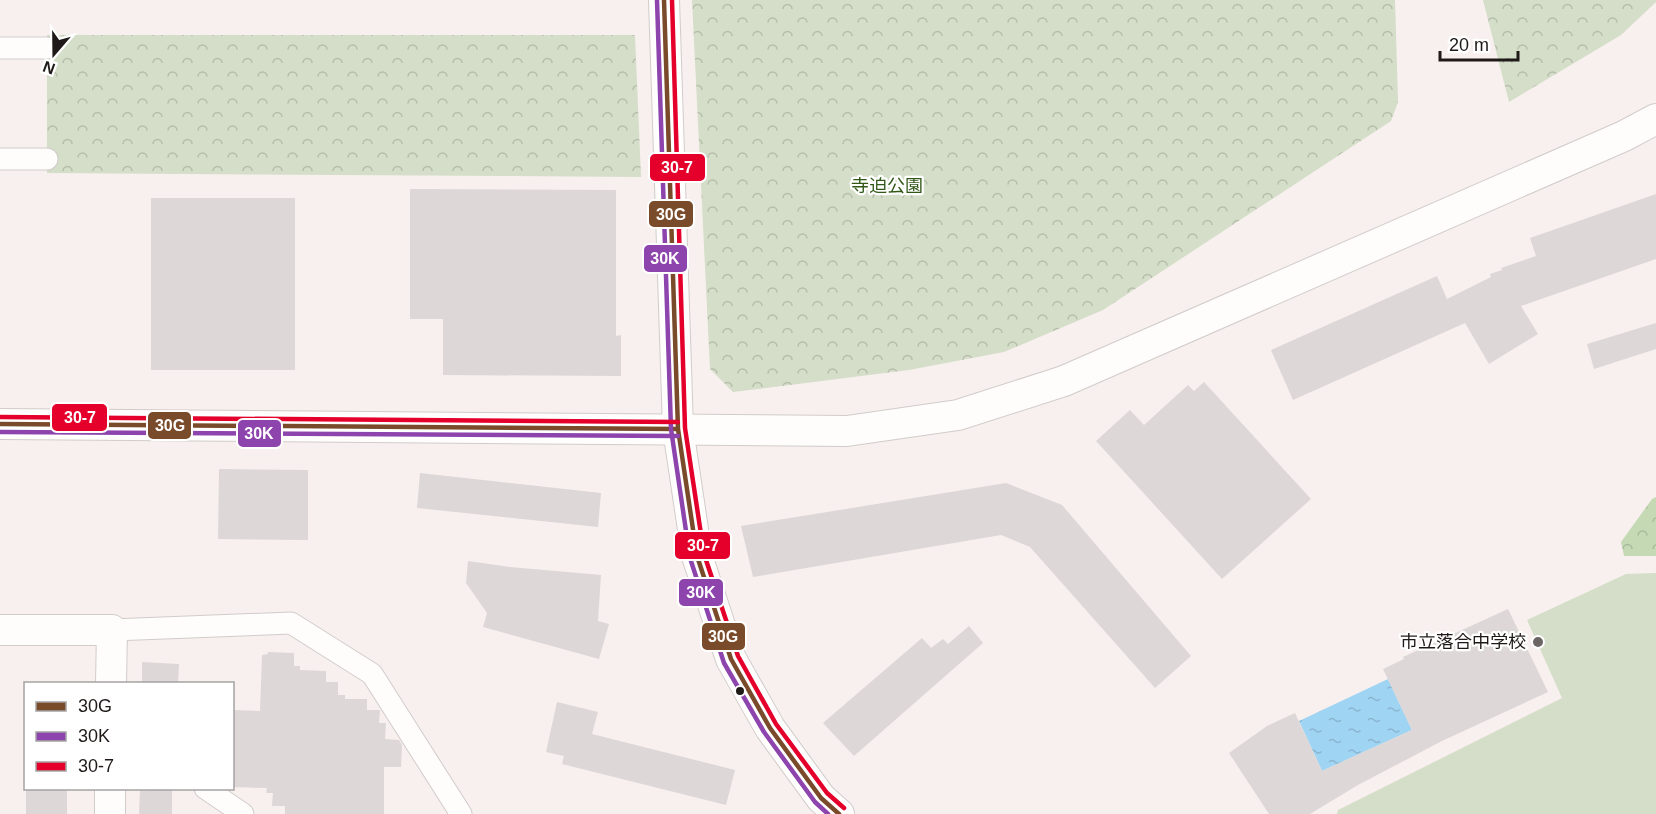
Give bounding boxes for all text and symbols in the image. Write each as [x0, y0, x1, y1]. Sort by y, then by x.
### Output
north arrow [24, 24, 84, 84]
scale bar [1440, 24, 1518, 62]
text: 20 m [1449, 35, 1489, 55]
text: N [41, 58, 57, 78]
line badge: 30-7 [649, 153, 706, 182]
text: 30-7 [661, 159, 693, 176]
park label: 寺迫公園 [851, 176, 923, 196]
line badge: 30G [648, 200, 694, 228]
text: 30G [656, 206, 686, 223]
line badge: 30K [643, 244, 688, 273]
text: 30K [650, 250, 680, 267]
line badge: 30-7 [51, 403, 108, 432]
text: 30-7 [64, 409, 96, 426]
line badge: 30G [147, 411, 192, 440]
text: 30G [155, 417, 185, 434]
line badge: 30K [237, 419, 282, 448]
text: 30K [244, 425, 274, 442]
line badge: 30-7 [674, 531, 731, 560]
text: 30-7 [687, 537, 719, 554]
line badge: 30K [678, 578, 724, 607]
text: 30K [686, 584, 716, 601]
line badge: 30G [701, 622, 746, 651]
text: 30G [708, 628, 738, 645]
place label: 市立落合中学校 [1400, 632, 1526, 652]
marker: 市立落合中学校 [1531, 635, 1545, 649]
legend [24, 682, 234, 790]
unlabelled marker [734, 685, 746, 697]
text: 30G [78, 696, 112, 716]
text: 30K [78, 726, 110, 746]
text: 30-7 [78, 756, 114, 776]

